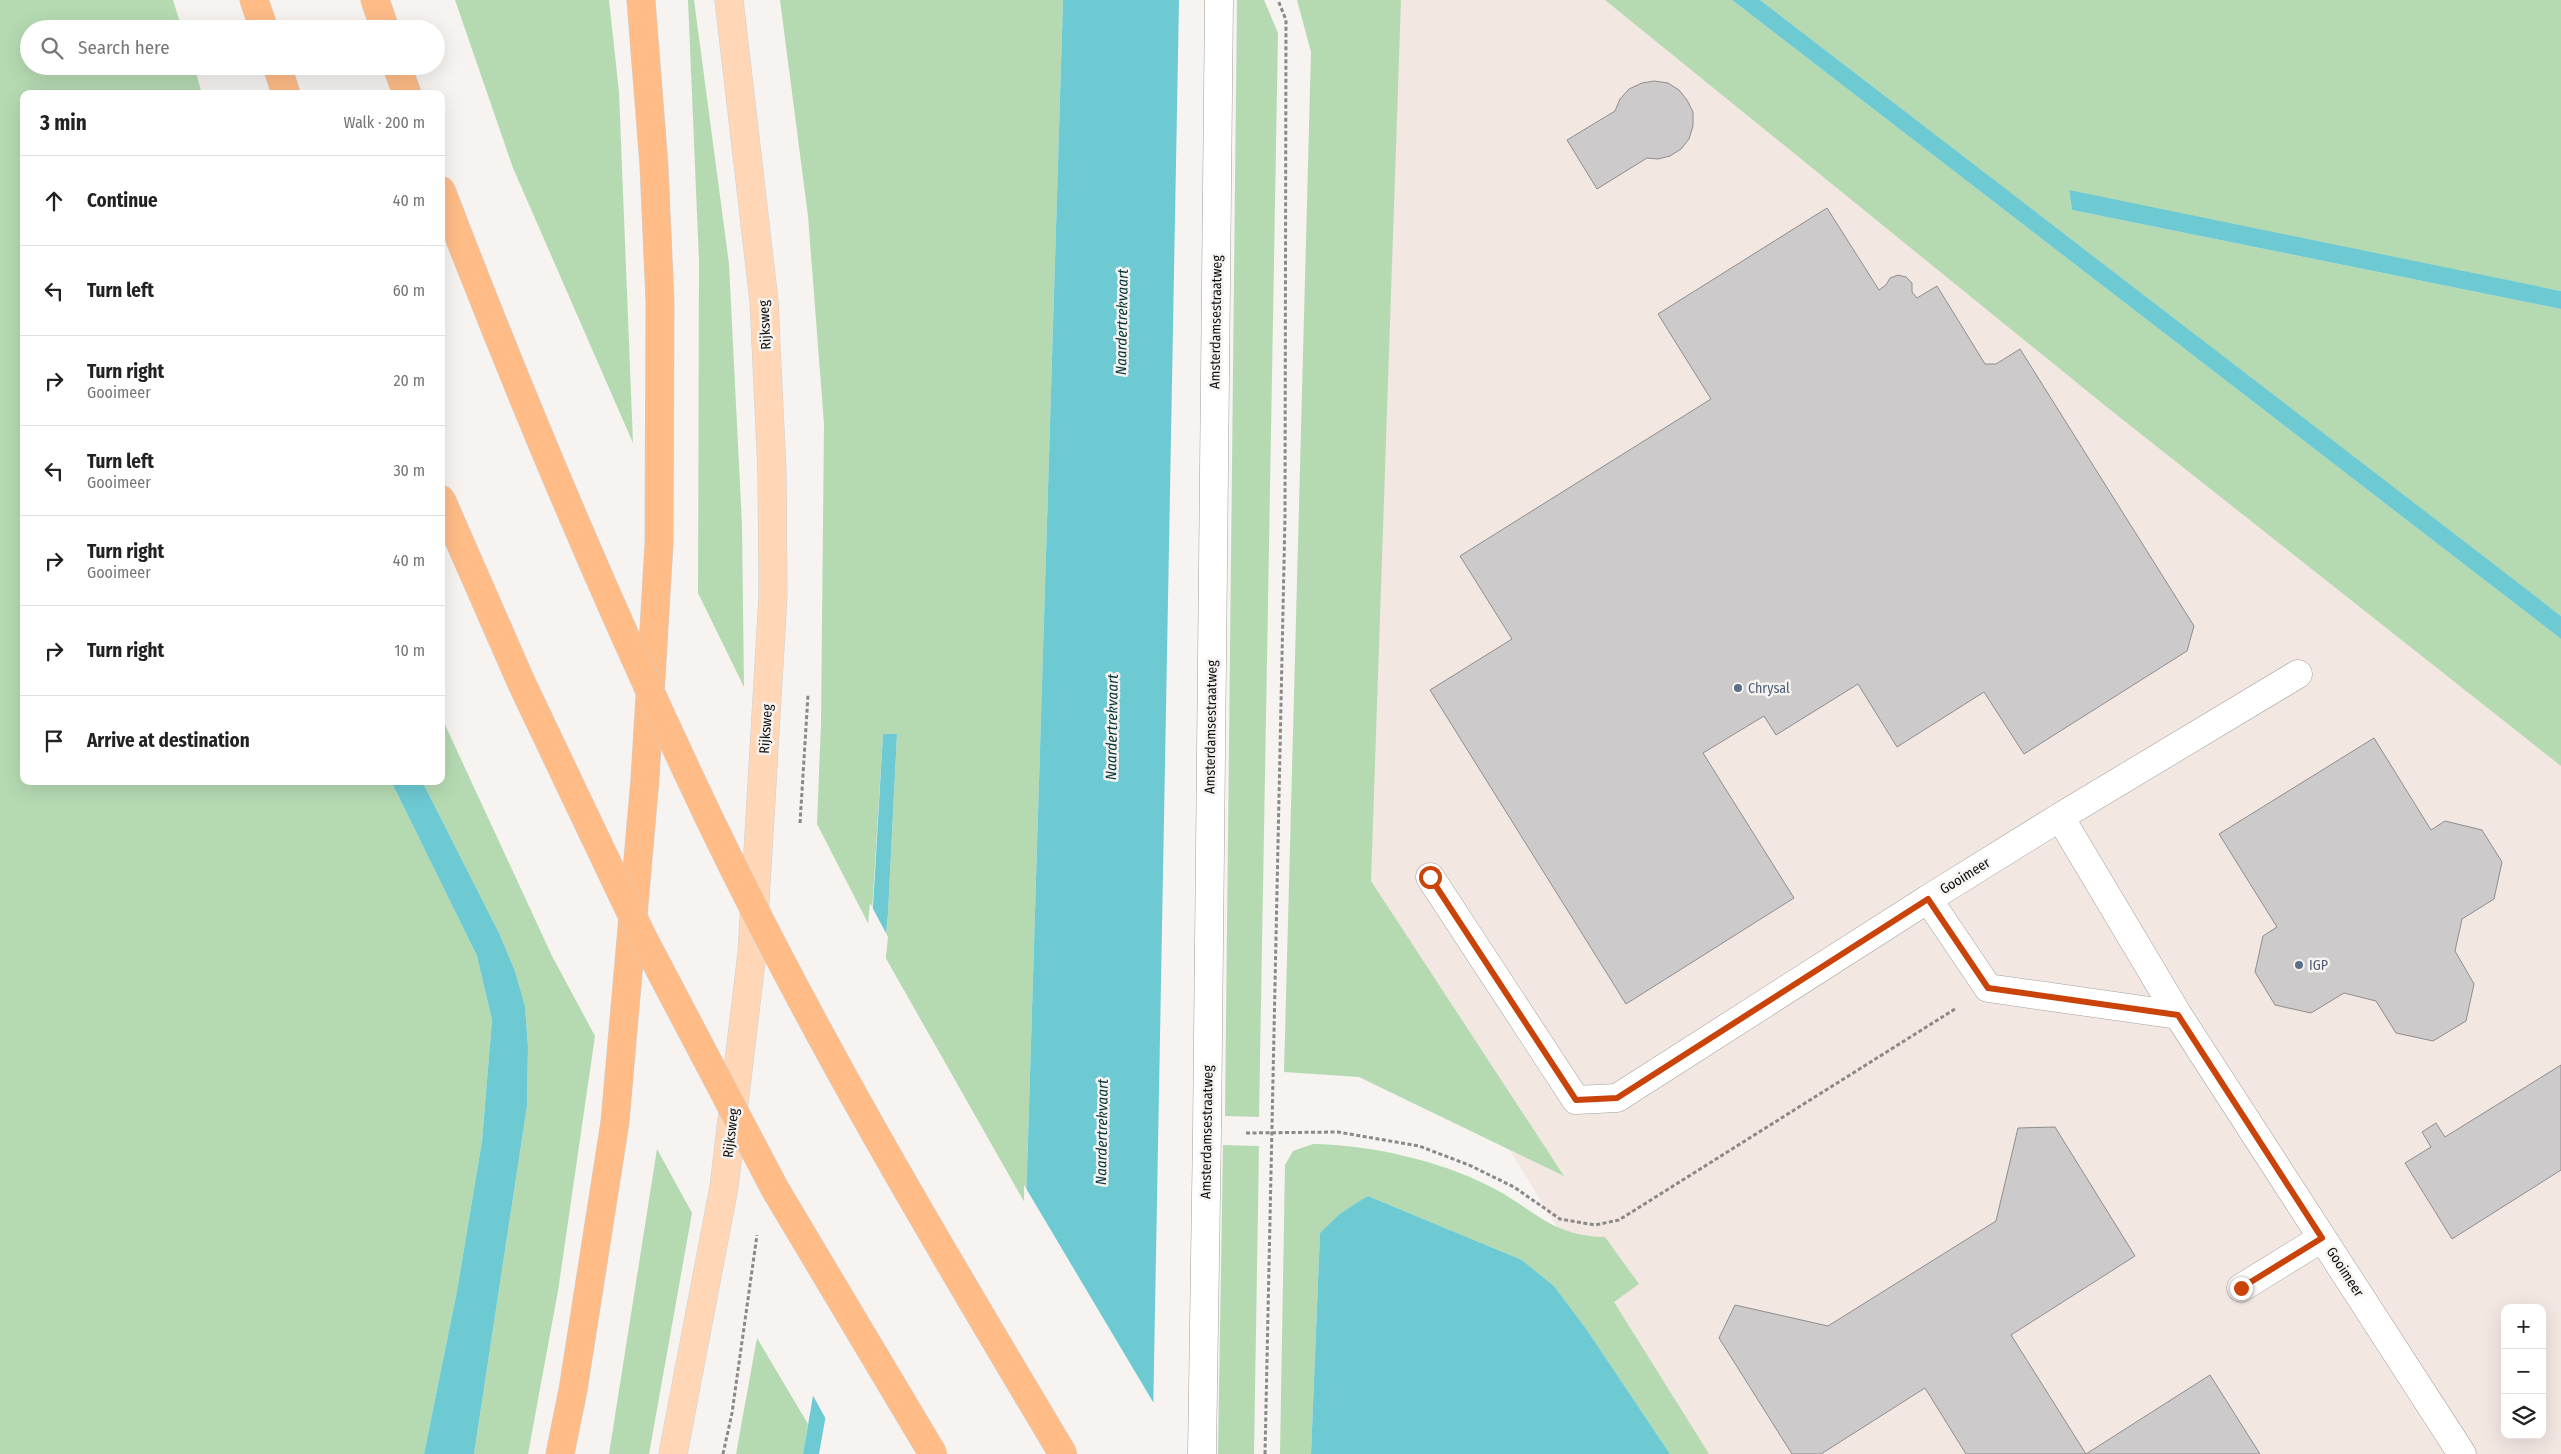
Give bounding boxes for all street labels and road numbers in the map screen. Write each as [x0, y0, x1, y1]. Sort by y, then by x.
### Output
street label: Amsterdamsestraatweg [1206, 255, 1226, 389]
street label: Rijksweg [755, 299, 775, 350]
street label: Amsterdamsestraatweg [1201, 660, 1221, 794]
street label: Rijksweg [756, 703, 776, 754]
street label: Gooimeer [1937, 854, 1993, 898]
street label: Amsterdamsestraatweg [1197, 1065, 1217, 1199]
street label: Rijksweg [720, 1107, 743, 1159]
street label: Gooimeer [2323, 1244, 2367, 1300]

